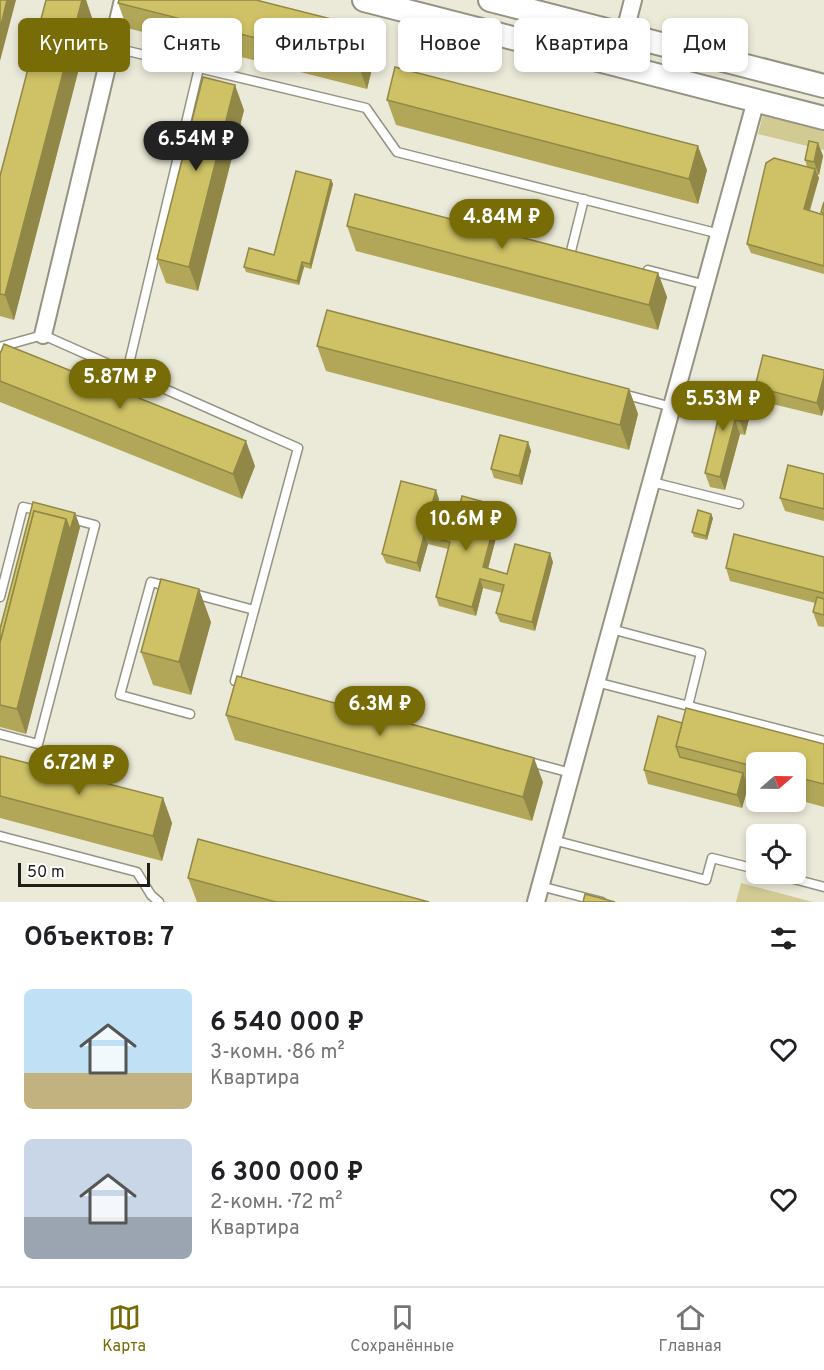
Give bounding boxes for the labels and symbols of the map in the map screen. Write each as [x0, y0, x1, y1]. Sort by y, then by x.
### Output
pin: 6.54M ₽ [141, 121, 251, 172]
pin: 4.84M ₽ [447, 199, 557, 250]
pin: 5.87M ₽ [65, 359, 175, 410]
pin: 5.53M ₽ [668, 381, 778, 432]
pin: 10.6M ₽ [411, 501, 521, 552]
pin: 6.3M ₽ [331, 686, 429, 737]
pin: 6.72M ₽ [24, 745, 134, 796]
north arrow [746, 752, 806, 812]
scale bar [18, 860, 150, 888]

